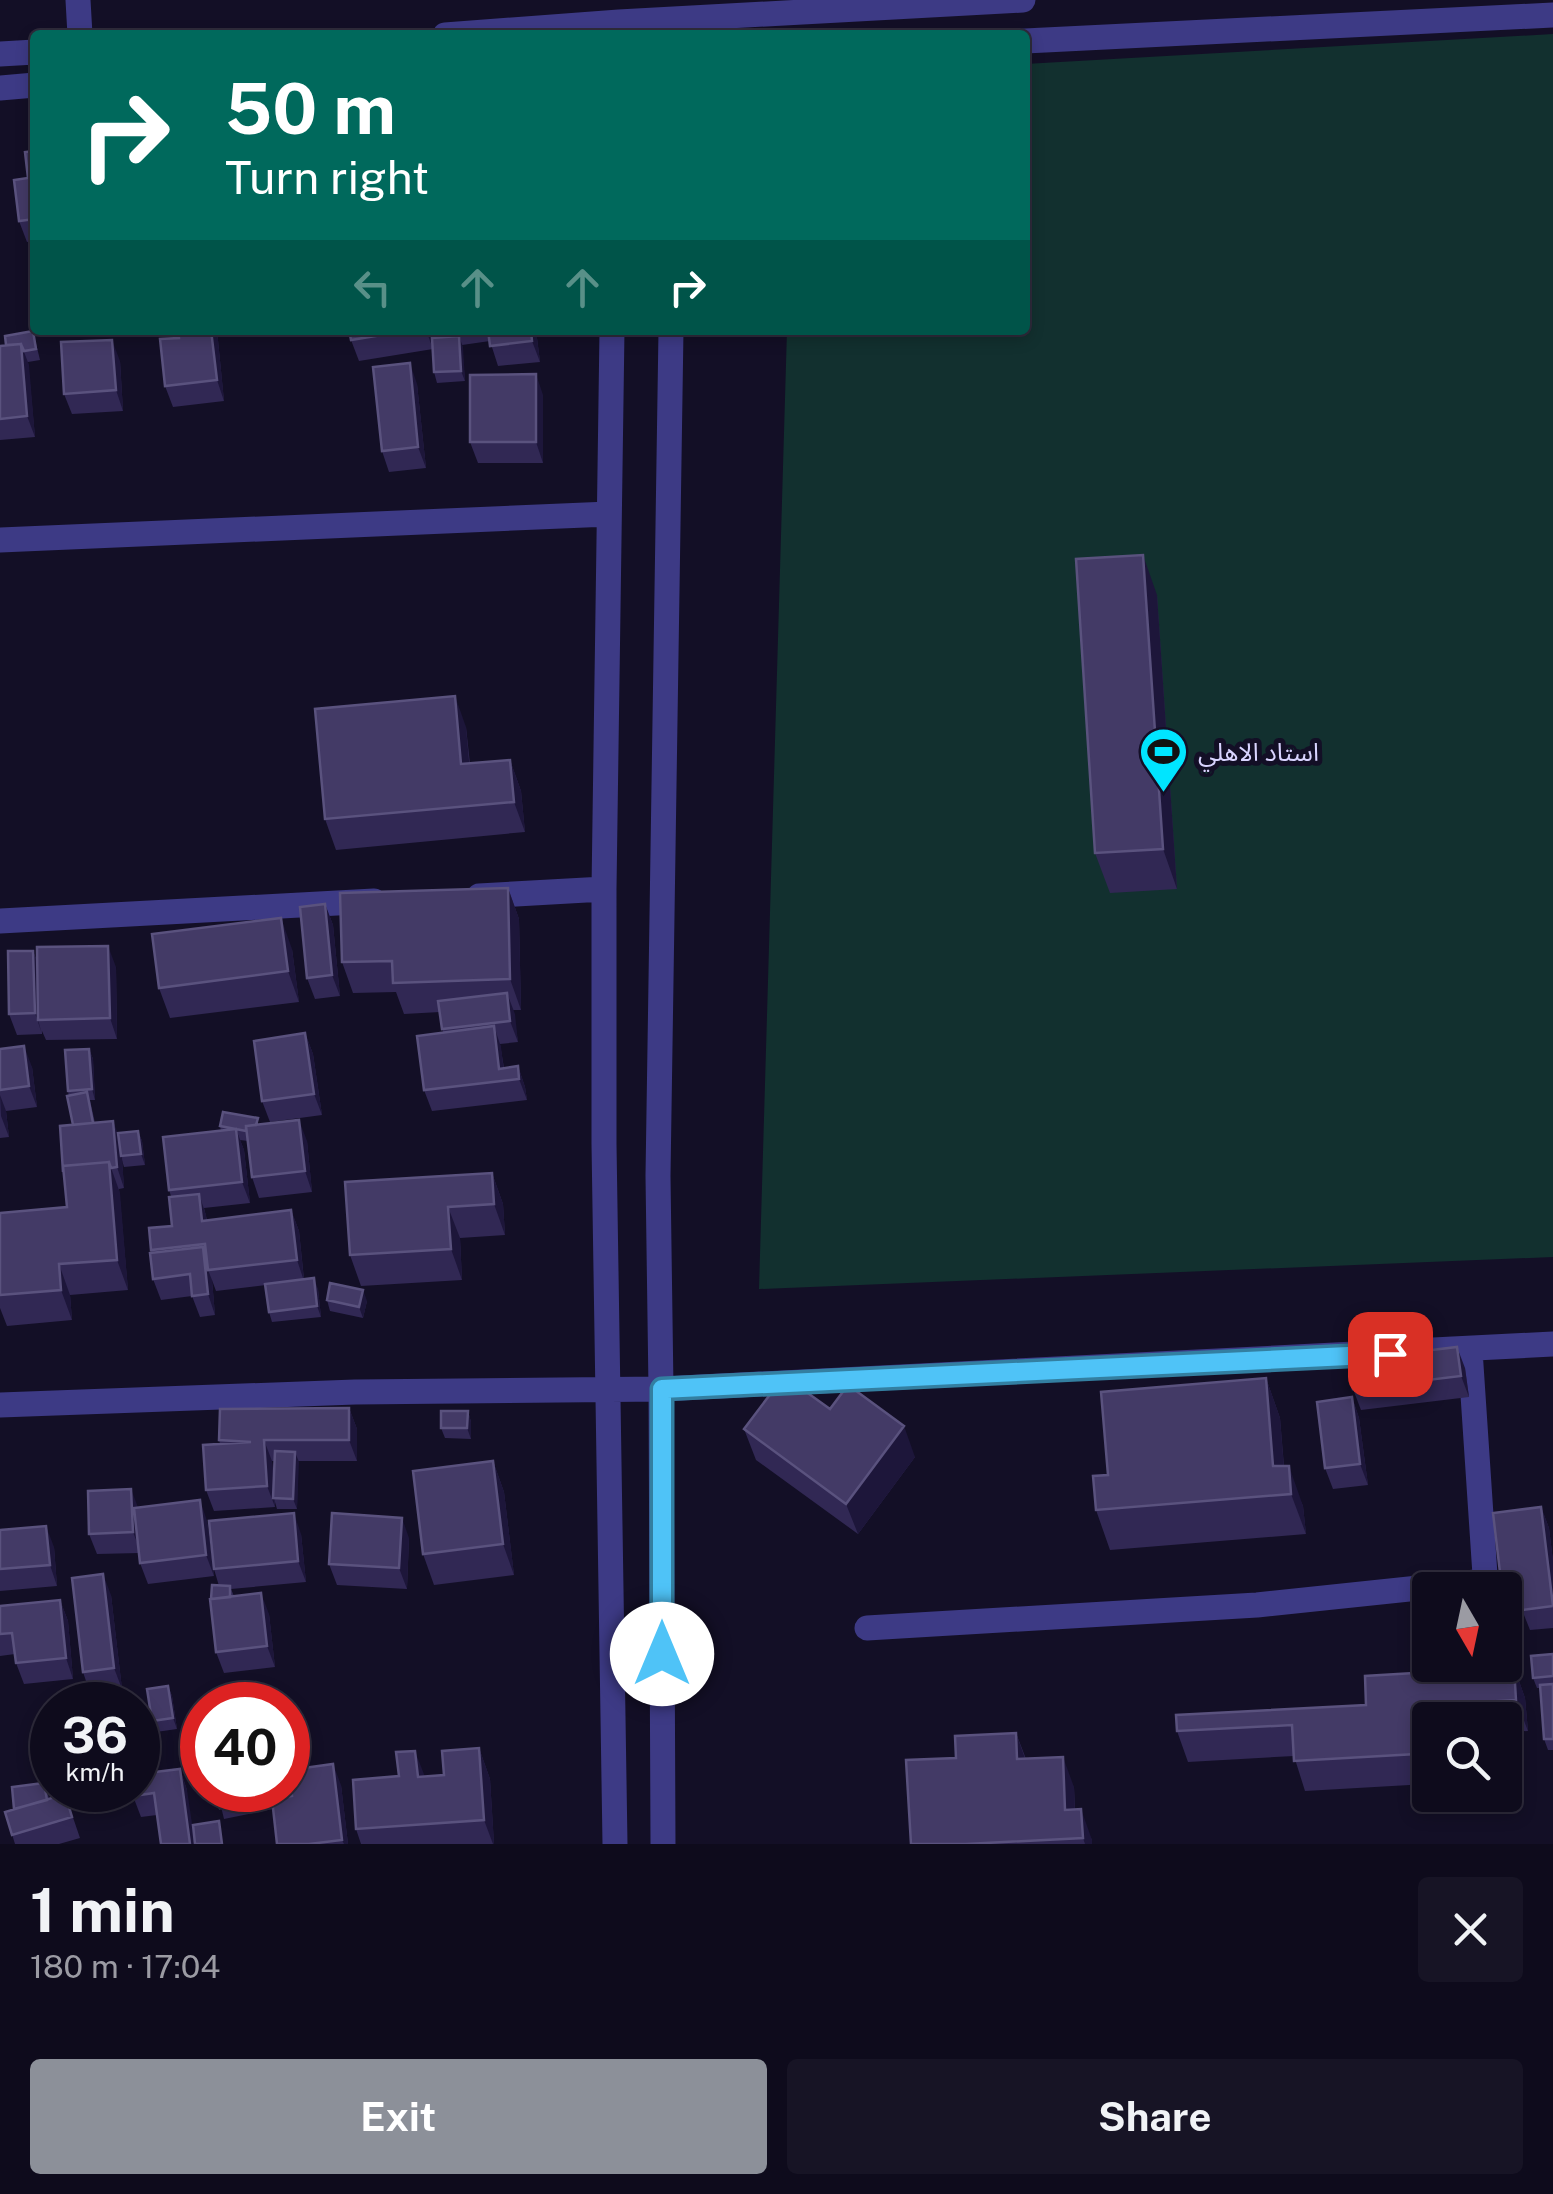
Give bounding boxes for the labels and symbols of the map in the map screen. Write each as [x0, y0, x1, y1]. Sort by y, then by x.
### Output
sports icon: استاد الاهلي [1137, 726, 1189, 794]
place label: استاد الاهلي [1198, 737, 1319, 772]
pin [1348, 1312, 1433, 1397]
north arrow [1412, 1572, 1522, 1682]
position arrow [610, 1602, 714, 1706]
speed limit sign: 40 [180, 1682, 310, 1812]

